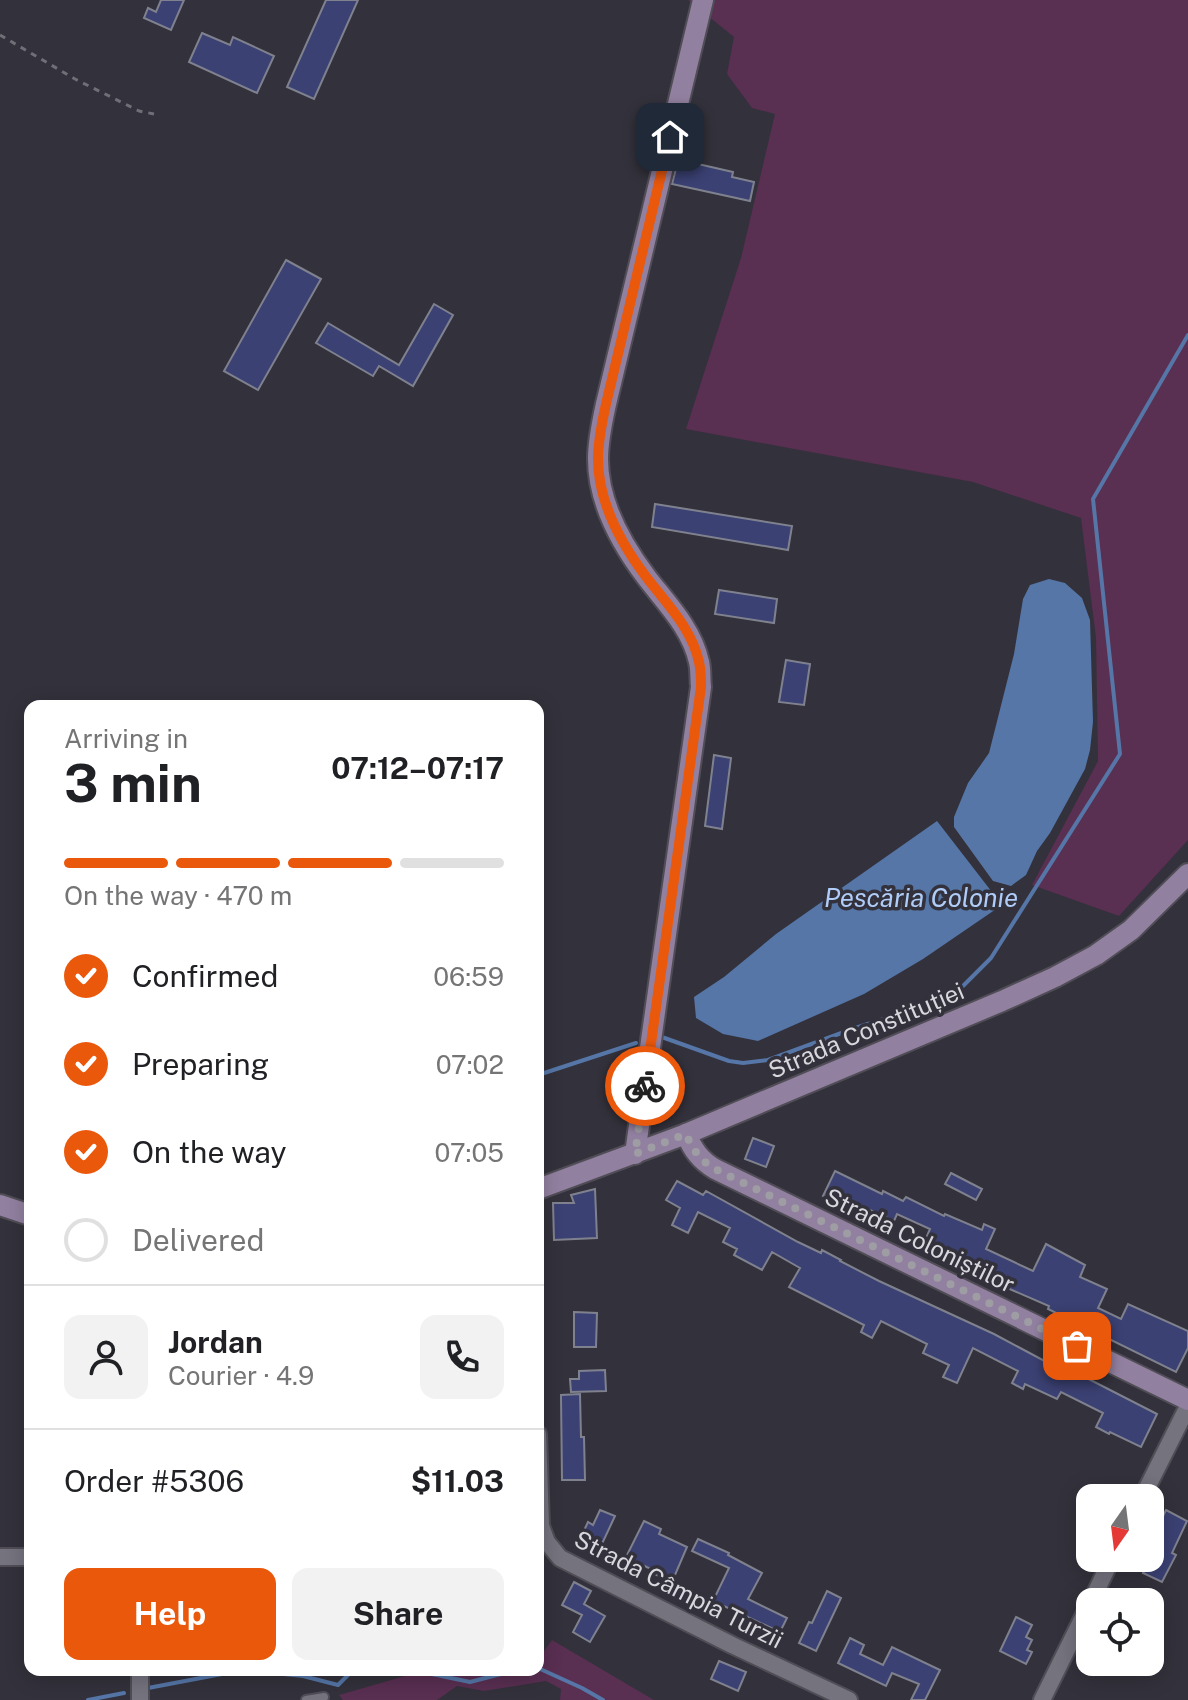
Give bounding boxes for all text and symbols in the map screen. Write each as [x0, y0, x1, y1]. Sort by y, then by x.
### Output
pin [636, 103, 704, 171]
icon: home [648, 115, 692, 159]
text: Arriving in [64, 723, 188, 754]
text: 07:12–07:17 [331, 750, 504, 786]
text: 3 min [64, 753, 202, 814]
text: On the way · 470 m [64, 880, 292, 911]
water label: Pescăria Colonie [824, 882, 1018, 913]
icon: check [64, 954, 108, 998]
text: Confirmed [132, 958, 278, 994]
text: 06:59 [433, 961, 504, 992]
street label: Strada Constituției [764, 976, 968, 1084]
icon: check [64, 1042, 108, 1086]
text: Preparing [132, 1046, 269, 1082]
courier [605, 1046, 685, 1126]
text: 07:02 [436, 1049, 504, 1080]
icon: bike [623, 1064, 667, 1108]
icon: check [64, 1130, 108, 1174]
text: On the way [132, 1134, 286, 1170]
text: 07:05 [435, 1137, 504, 1168]
street label: Strada Coloniștilor [821, 1182, 1019, 1298]
text: Delivered [132, 1222, 264, 1258]
pin [1043, 1312, 1111, 1380]
button: person [64, 1315, 148, 1399]
button: phone [420, 1315, 504, 1399]
text: Jordan [168, 1324, 263, 1360]
icon: bag [1055, 1324, 1099, 1368]
text: Courier · 4.9 [168, 1360, 314, 1391]
text: Order #5306 [64, 1463, 244, 1499]
text: $11.03 [411, 1463, 504, 1499]
north arrow [1076, 1484, 1164, 1572]
map controls [1076, 1484, 1164, 1676]
street label: Strada Câmpia Turzii [570, 1524, 788, 1654]
button: Help [64, 1568, 276, 1660]
button: Share [292, 1568, 504, 1660]
button: locate [1076, 1588, 1164, 1676]

